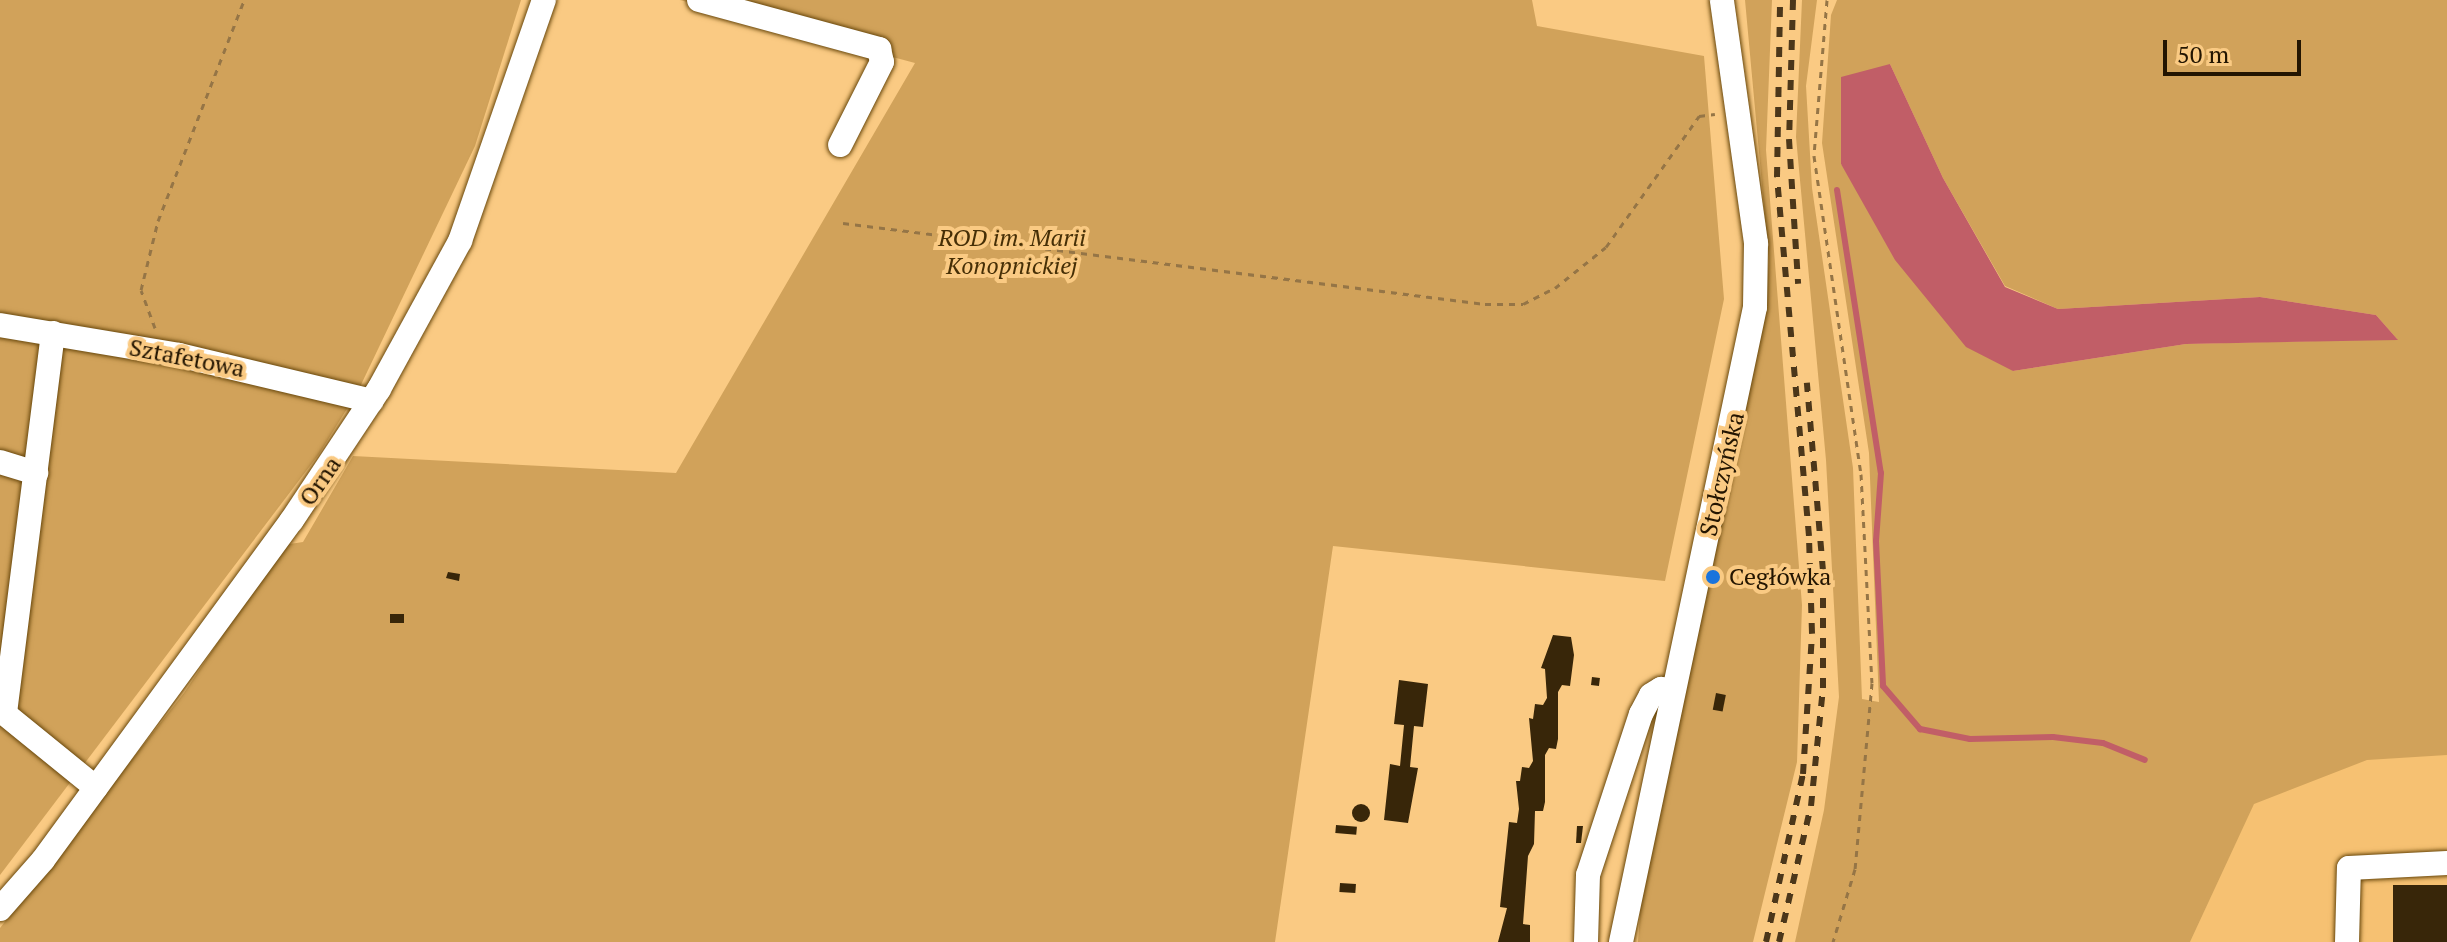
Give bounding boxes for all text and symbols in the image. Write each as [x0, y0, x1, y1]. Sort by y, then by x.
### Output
scale bar [2167, 24, 2305, 74]
text: 50 m [2177, 38, 2229, 70]
park label: ROD im. Marii Konopnickiej [938, 224, 1086, 280]
street label: Sztafetowa [127, 333, 247, 383]
street label: Stołczyńska [1694, 409, 1750, 539]
street label: Orna [293, 451, 347, 511]
place label: Cegłówka [1729, 563, 1831, 591]
marker: Cegłówka [1704, 568, 1722, 586]

